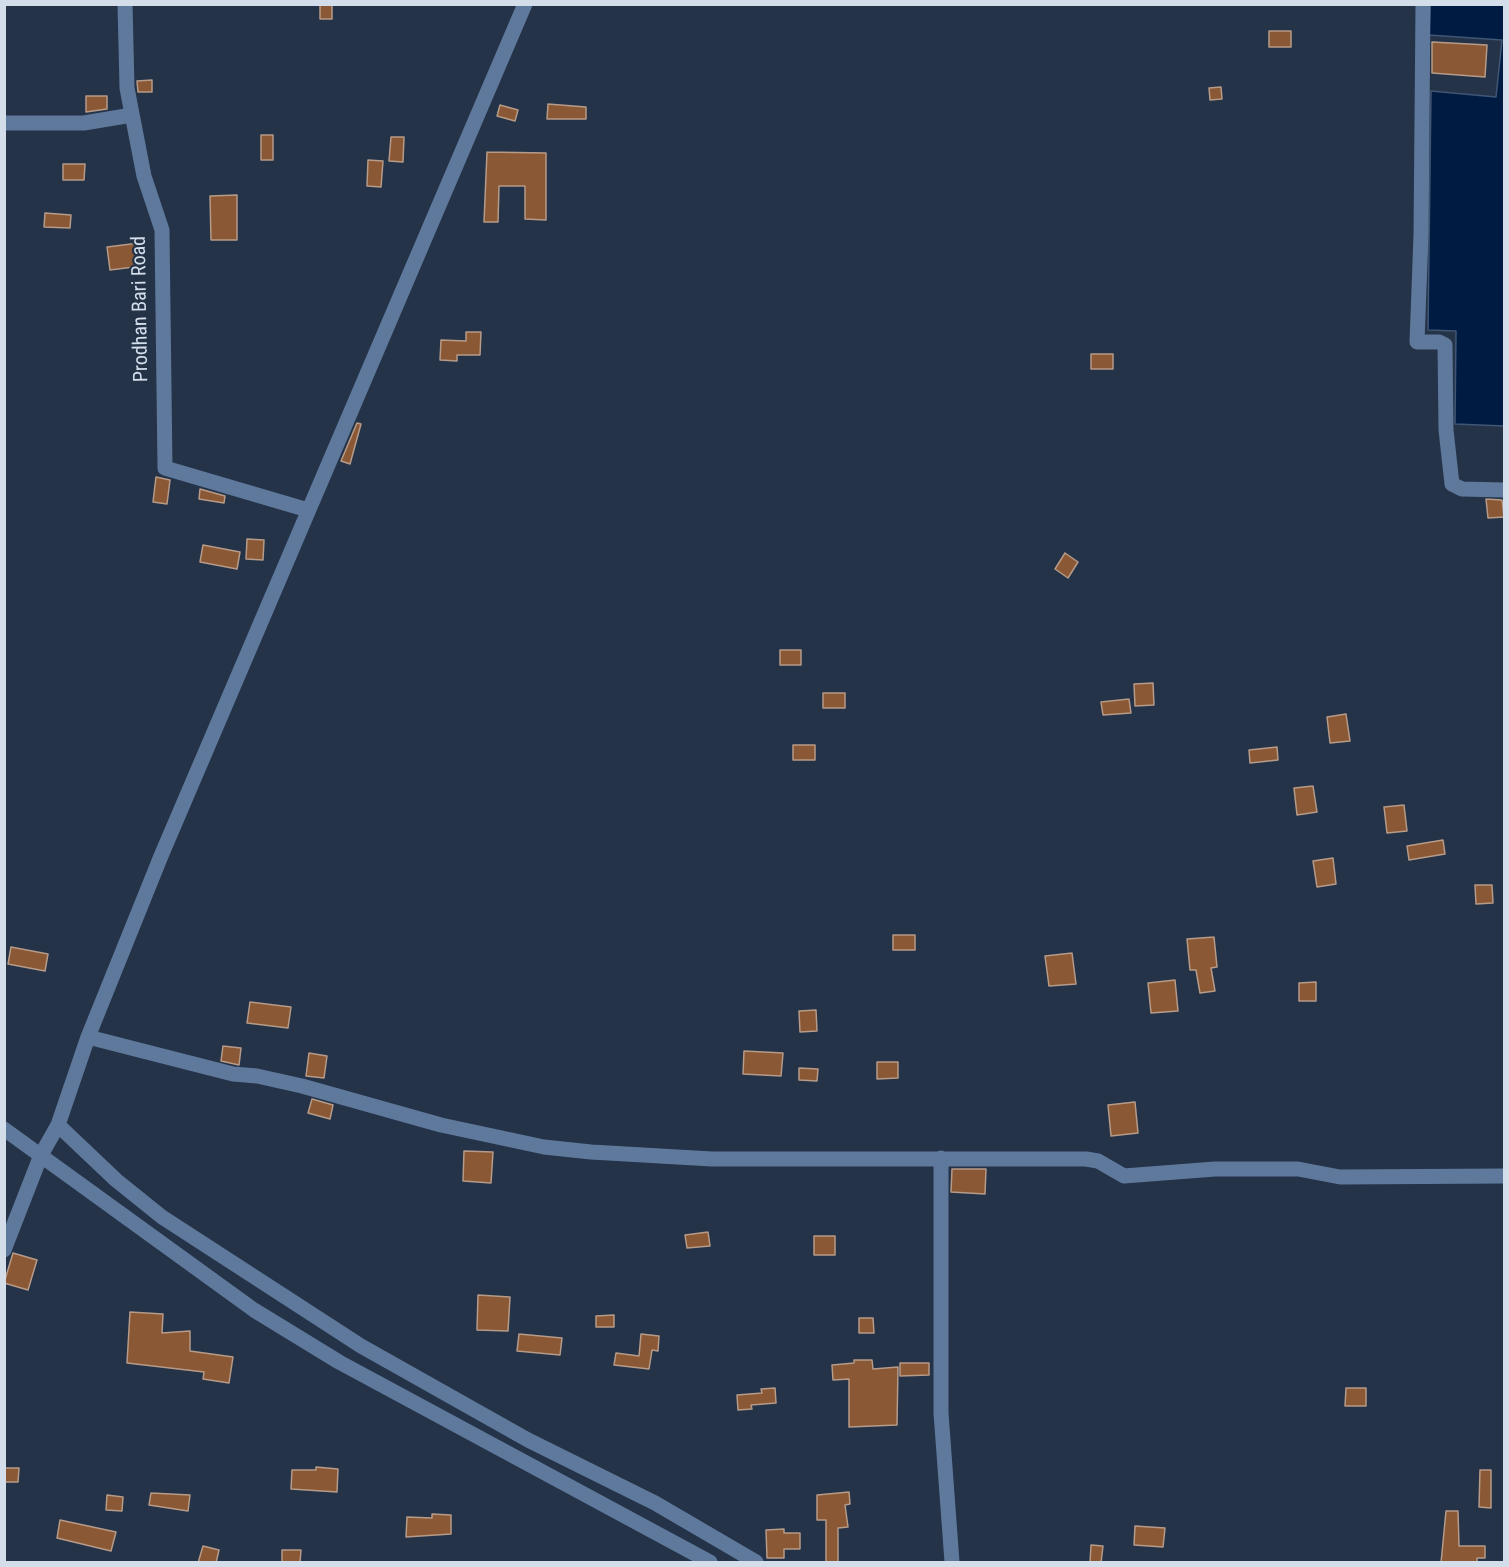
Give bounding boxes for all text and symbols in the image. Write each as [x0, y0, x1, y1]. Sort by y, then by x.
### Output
street label: Prodhan Bari Road [128, 236, 154, 382]

